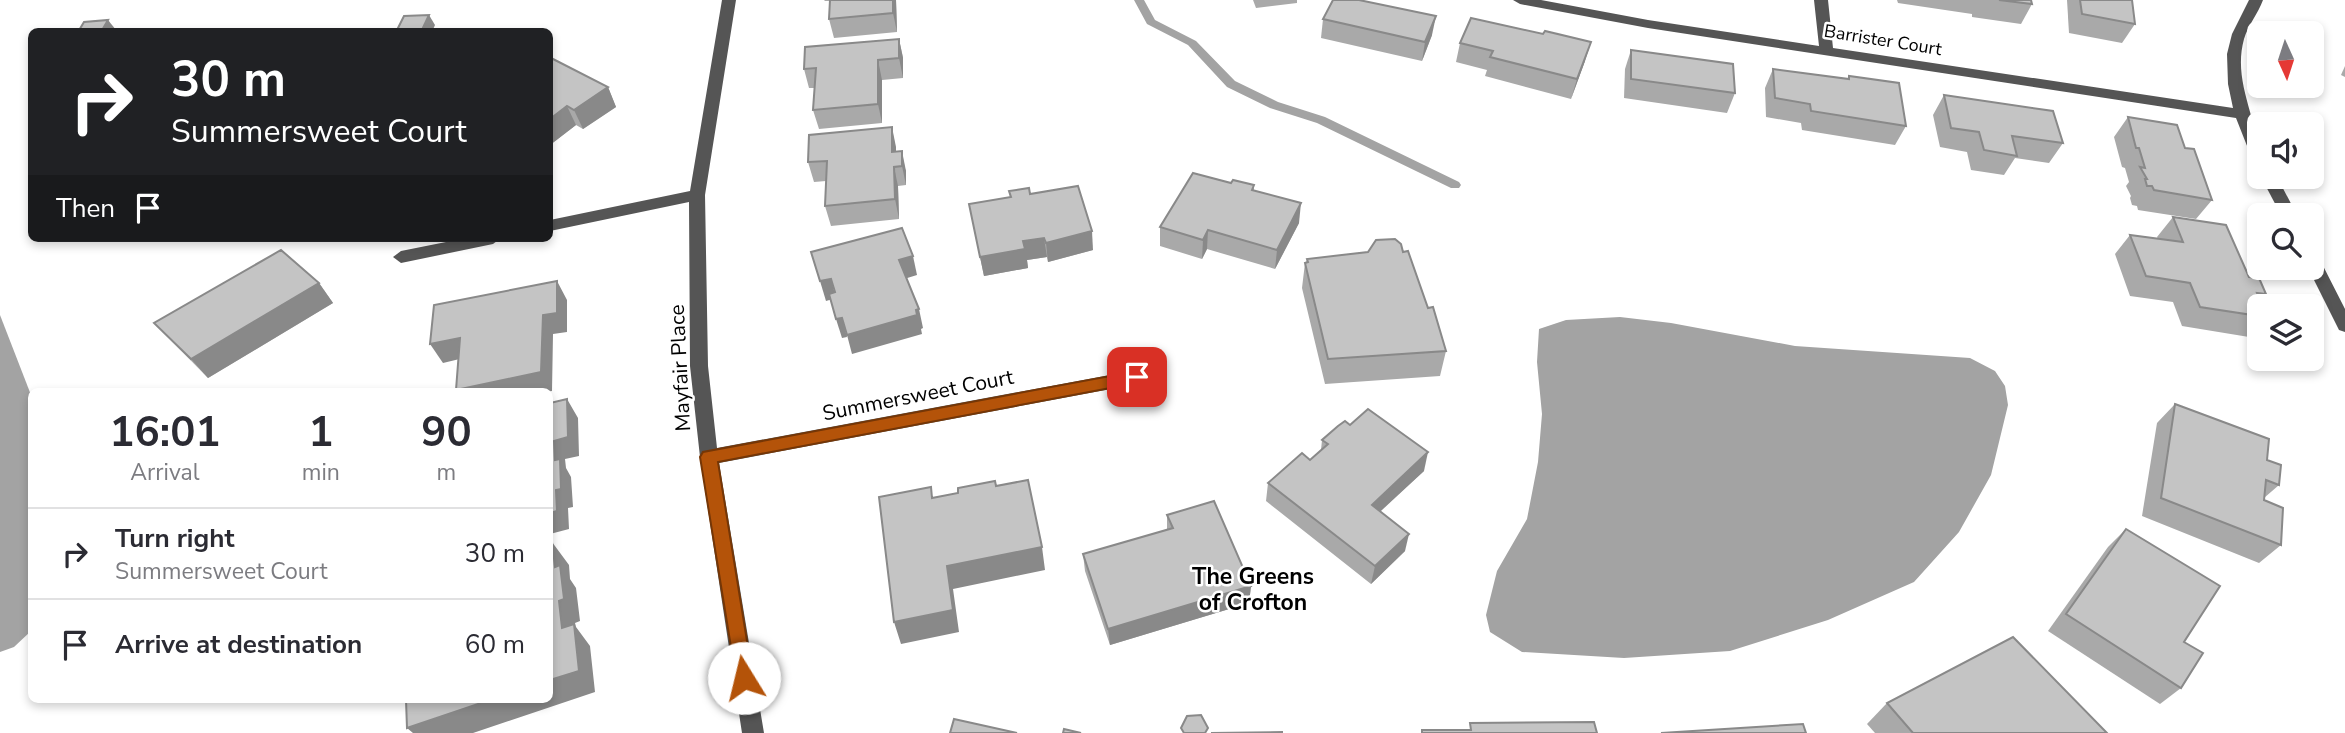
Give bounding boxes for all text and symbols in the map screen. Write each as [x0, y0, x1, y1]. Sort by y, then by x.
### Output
street label: Barrister Court [1822, 19, 1944, 61]
north arrow [2247, 21, 2324, 98]
map controls [2247, 21, 2324, 371]
text: 30 m [171, 46, 286, 113]
icon: right [56, 56, 147, 147]
text: Summersweet Court [171, 110, 467, 153]
button: sound [2247, 112, 2324, 189]
icon: arrive [129, 189, 167, 227]
text: Then [56, 191, 115, 226]
button: search [2247, 203, 2324, 280]
button: layers [2247, 294, 2324, 371]
street label: Mayfair Place [663, 304, 697, 432]
pin [1107, 347, 1167, 407]
icon: arrive [1118, 358, 1156, 396]
street label: Summersweet Court [820, 363, 1017, 427]
text: 16:01 [109, 404, 221, 461]
text: 1 [308, 404, 333, 461]
text: 90 [421, 404, 472, 461]
text: Arrival [130, 457, 200, 488]
text: min [302, 457, 340, 488]
text: m [437, 457, 456, 488]
text: Turn right [115, 521, 234, 556]
icon: right [56, 535, 94, 573]
text: 30 m [465, 536, 525, 571]
text: Summersweet Court [115, 556, 327, 587]
district label: The Greens of Crofton [1192, 561, 1314, 618]
icon: arrive [56, 626, 94, 664]
text: Arrive at destination [115, 627, 362, 662]
text: 60 m [465, 627, 525, 662]
position arrow [707, 641, 781, 715]

